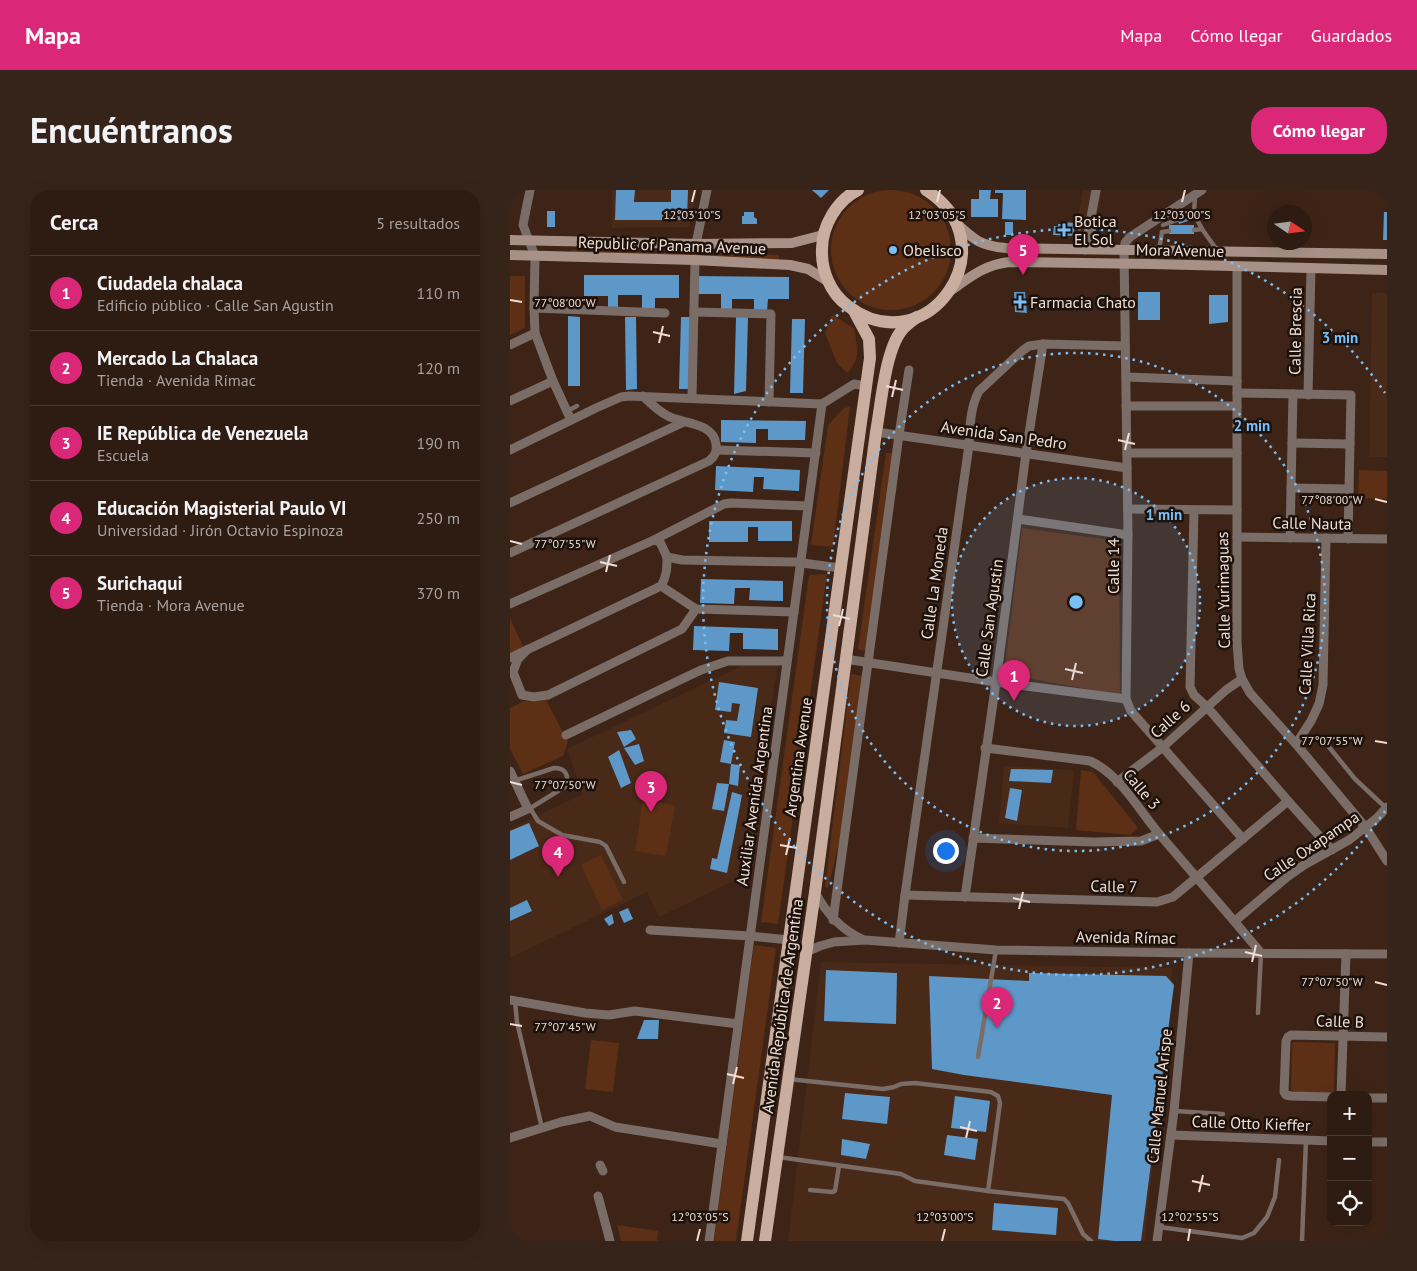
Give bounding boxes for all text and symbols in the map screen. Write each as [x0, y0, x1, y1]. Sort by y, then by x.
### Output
text: Mapa [25, 20, 81, 51]
text: Mapa [1120, 24, 1162, 47]
text: Cómo llegar [1190, 24, 1283, 47]
text: Guardados [1311, 24, 1392, 47]
text: Encuéntranos [30, 107, 233, 153]
button: Cómo llegar [1251, 107, 1387, 154]
north arrow [1267, 205, 1312, 250]
text: 12°03'10"S [663, 207, 721, 222]
text: 12°03'05"S [908, 207, 966, 222]
text: 12°03'00"S [1153, 207, 1211, 222]
text: Cerca [50, 209, 99, 236]
place label: Botica El Sol [1074, 211, 1117, 249]
text: 5 resultados [376, 213, 460, 233]
marker: Botica El Sol [1058, 224, 1070, 236]
street label: Republic of Panama Avenue [578, 232, 766, 258]
pin: 5 [1007, 234, 1039, 275]
street label: Mora Avenue [1136, 239, 1224, 261]
place label: Obelisco [903, 240, 962, 260]
marker: Obelisco [887, 244, 899, 256]
text: Ciudadela chalaca [97, 271, 243, 295]
text: 1 [61, 283, 71, 303]
text: 110 m [417, 283, 460, 303]
street label: Calle Brescia [1284, 287, 1306, 375]
place label: Farmacia Chato [1030, 292, 1136, 312]
text: Edificio público · Calle San Agustin [97, 295, 334, 315]
text: 77°08'00"W [534, 295, 596, 310]
marker: Farmacia Chato [1014, 296, 1026, 308]
text: 3 min [1322, 328, 1358, 347]
text: Mercado La Chalaca [97, 346, 258, 370]
text: 2 [61, 358, 71, 378]
text: 120 m [417, 358, 460, 378]
text: Tienda · Avenida Rímac [97, 370, 256, 390]
street label: Avenida San Pedro [940, 416, 1068, 454]
text: 2 min [1234, 416, 1270, 435]
text: IE República de Venezuela [97, 421, 308, 445]
text: 3 [61, 433, 71, 453]
text: 190 m [417, 433, 460, 453]
text: Escuela [97, 445, 149, 465]
text: 77°08'00"W [1301, 492, 1363, 507]
text: Educación Magisterial Paulo VI [97, 496, 346, 520]
text: 1 min [1146, 505, 1182, 524]
text: 4 [61, 508, 71, 528]
text: 250 m [417, 508, 460, 528]
street label: Calle Nauta [1272, 512, 1352, 534]
text: Universidad · Jirón Octavio Espinoza [97, 520, 343, 540]
street label: Calle La Moneda [916, 525, 952, 641]
street label: Calle Yurimaguas [1212, 531, 1234, 649]
text: 77°07'55"W [534, 536, 596, 551]
street label: Calle 14 [1103, 538, 1123, 594]
street label: Calle San Agustin [971, 558, 1007, 678]
text: Surichaqui [97, 571, 183, 595]
text: 5 [61, 583, 71, 603]
text: 370 m [417, 583, 460, 603]
centre of rings [1067, 593, 1085, 611]
street label: Calle Villa Rica [1294, 593, 1320, 695]
text: Tienda · Mora Avenue [97, 595, 245, 615]
pin: 1 [998, 660, 1030, 701]
street label: Argentina Avenue [780, 696, 816, 818]
street label: Calle 6 [1146, 696, 1194, 742]
street label: Auxiliar Avenida Argentina [731, 705, 777, 887]
text: 77°07'55"W [1301, 733, 1363, 748]
street label: Calle 3 [1119, 764, 1165, 814]
pin: 3 [635, 771, 667, 812]
text: 77°07'50"W [534, 777, 596, 792]
street label: Calle Oxapampa [1259, 807, 1363, 885]
pin: 4 [542, 836, 574, 877]
your location [933, 838, 959, 864]
street label: Calle 7 [1090, 876, 1138, 896]
street label: Avenida República de Argentina [757, 897, 807, 1115]
street label: Avenida Rímac [1076, 926, 1176, 948]
text: 77°07'50"W [1301, 974, 1363, 989]
pin: 2 [981, 987, 1013, 1028]
street label: Calle B [1316, 1010, 1364, 1032]
text: 77°07'45"W [534, 1019, 596, 1034]
street label: Calle Manuel Arispe [1142, 1027, 1176, 1165]
map controls [1327, 1091, 1372, 1226]
button: + [1327, 1091, 1372, 1136]
street label: Calle Otto Kieffer [1191, 1111, 1311, 1135]
button: − [1327, 1136, 1372, 1181]
button: locate [1327, 1181, 1372, 1226]
text: 12°03'05"S [671, 1209, 729, 1224]
text: 12°03'00"S [916, 1209, 974, 1224]
text: 12°02'55"S [1161, 1209, 1219, 1224]

